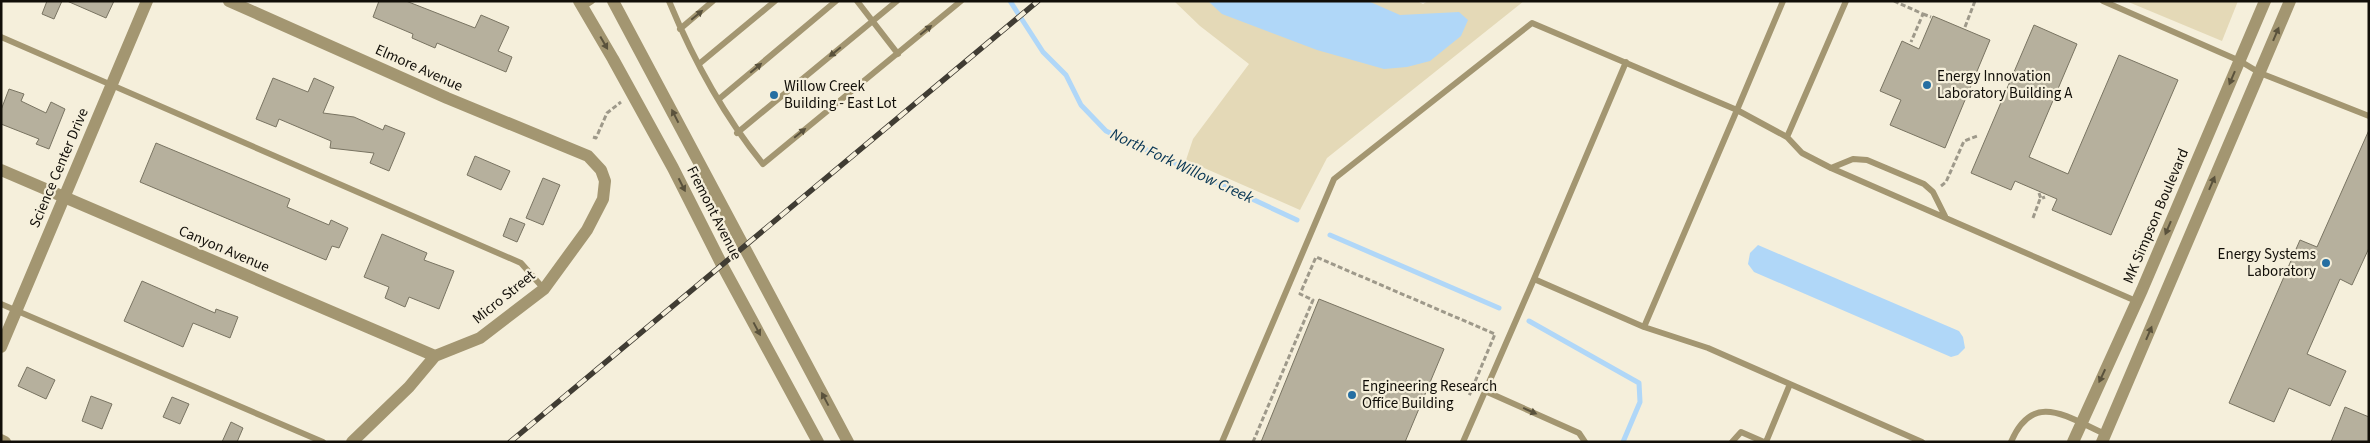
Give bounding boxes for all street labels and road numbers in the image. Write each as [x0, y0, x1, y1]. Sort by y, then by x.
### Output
street label: Elmore Avenue [372, 39, 466, 97]
street label: Science Center Drive [24, 105, 94, 231]
street label: MK Simpson Boulevard [2118, 145, 2194, 287]
street label: Fremont Avenue [681, 162, 747, 264]
street label: Canyon Avenue [175, 220, 273, 278]
street label: Micro Street [468, 265, 540, 329]

